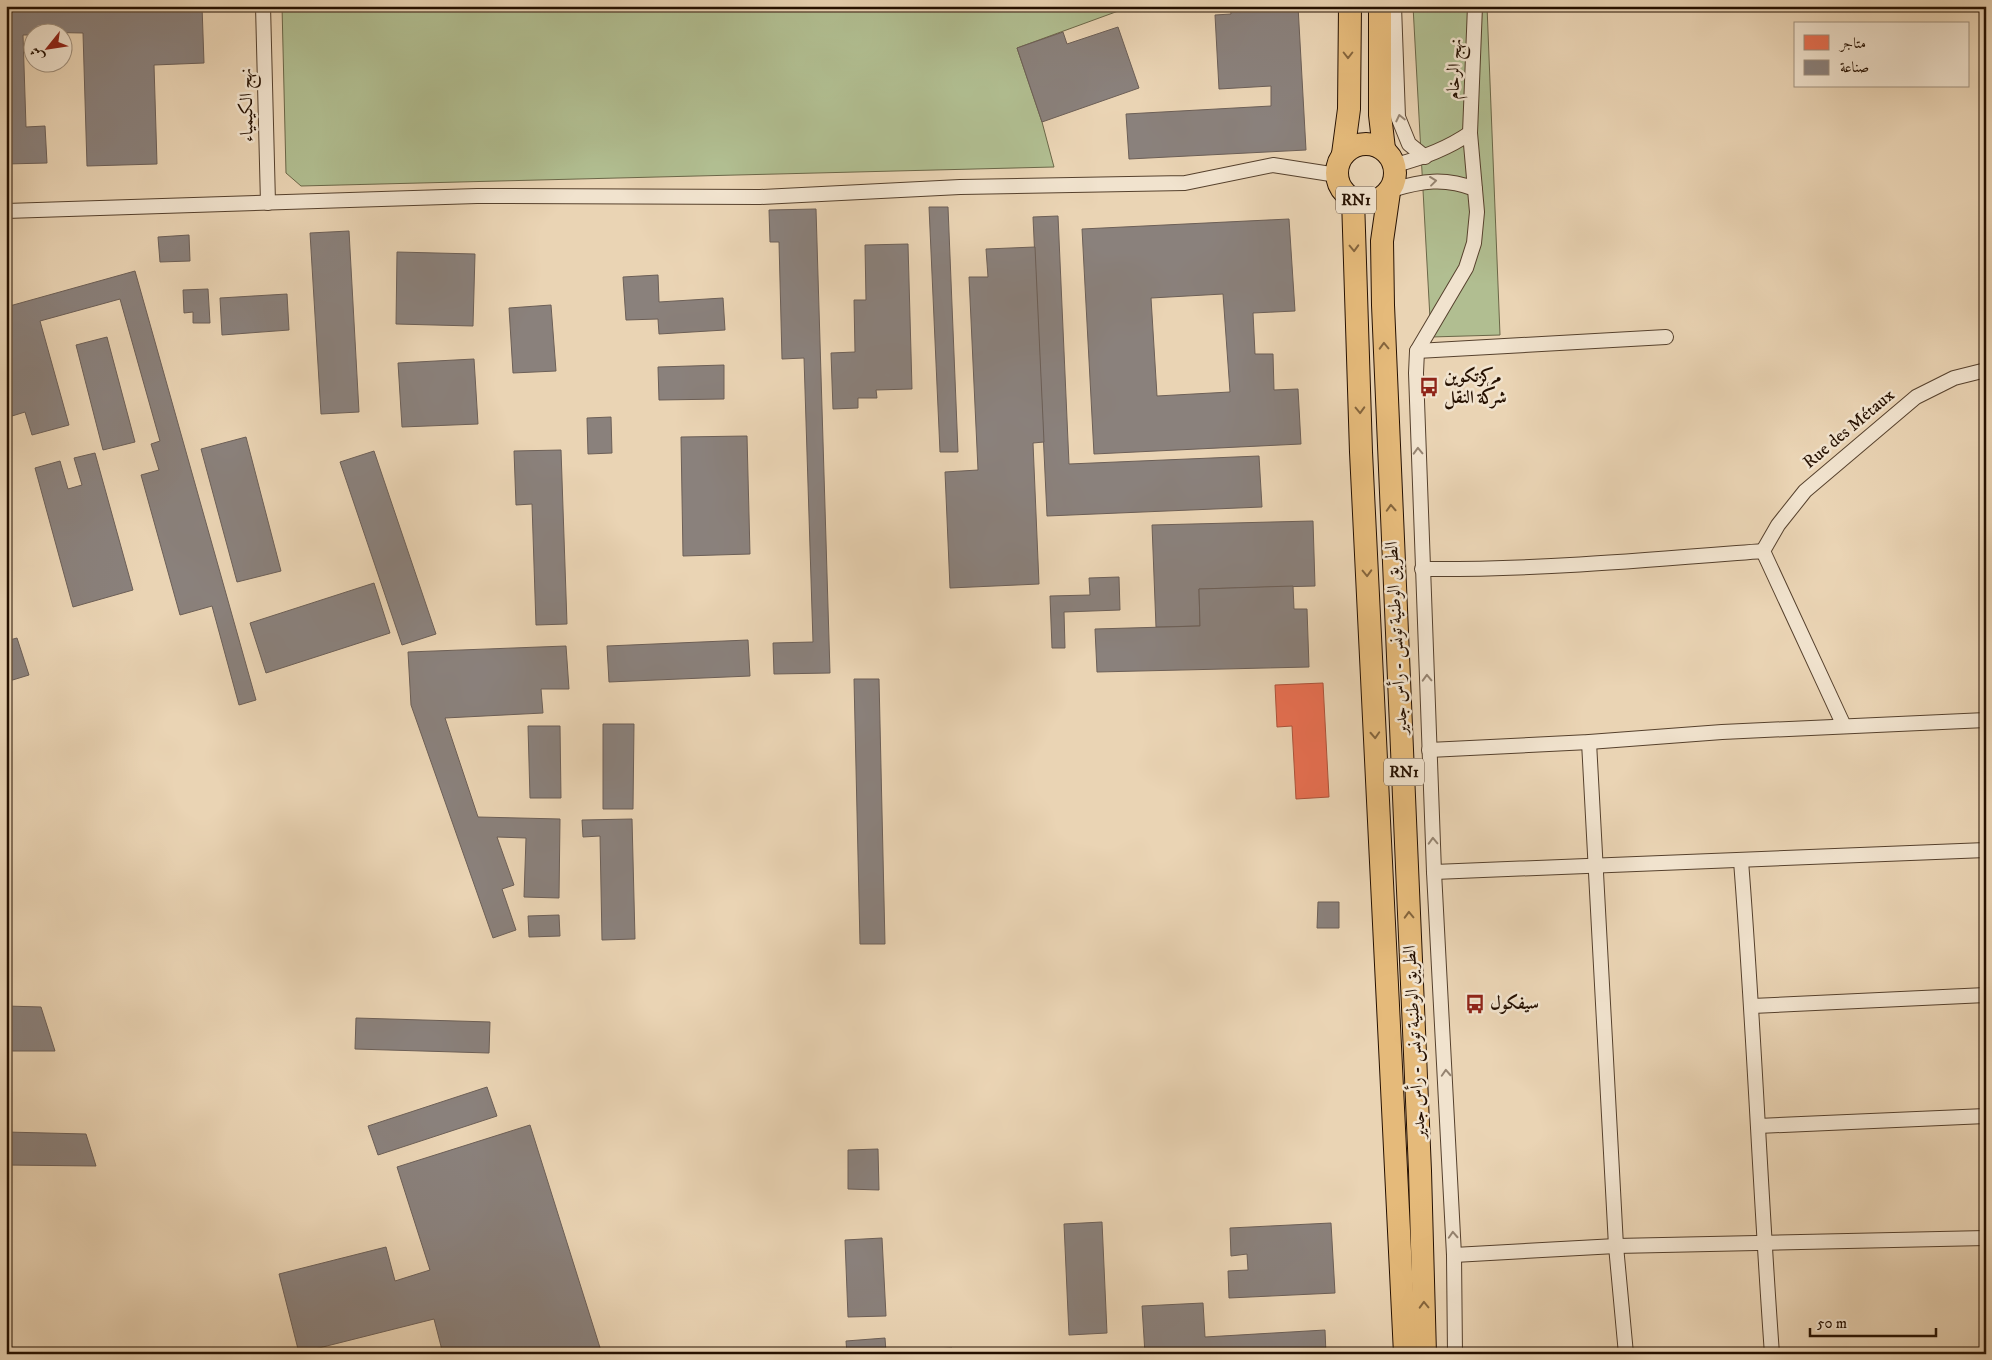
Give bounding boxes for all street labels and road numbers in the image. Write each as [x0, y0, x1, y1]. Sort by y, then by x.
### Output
street label: نهج الرخام [1442, 38, 1472, 100]
street label: نهج الكيمياء [235, 68, 263, 142]
road number: RN1 [1336, 186, 1376, 214]
street label: Rue des Métaux [1799, 384, 1899, 474]
street label: الطريق الوطنية تونس - رأس جدير [1378, 541, 1413, 737]
road number: RN1 [1384, 759, 1424, 786]
street label: الطريق الوطنية تونس - رأس جدير [1396, 945, 1431, 1141]

